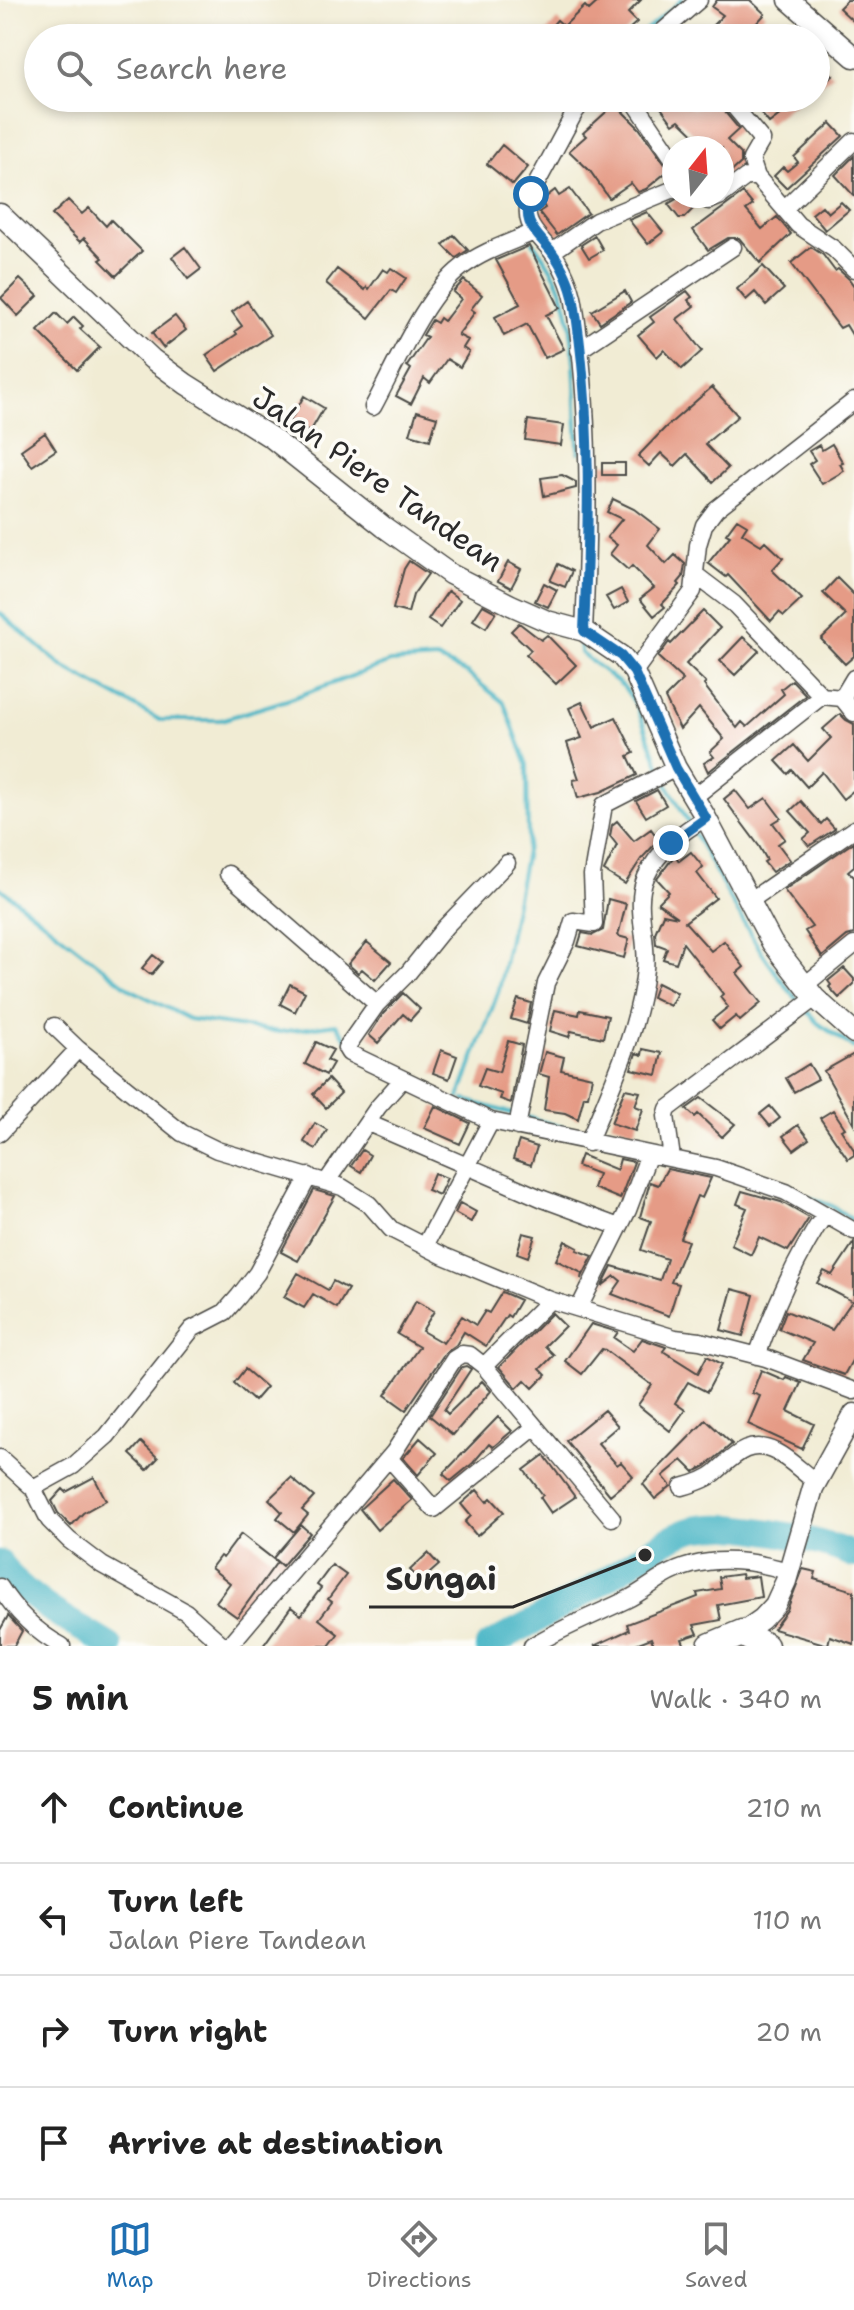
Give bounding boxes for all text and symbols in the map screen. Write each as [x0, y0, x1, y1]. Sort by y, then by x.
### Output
search box [24, 24, 830, 112]
icon: search [52, 46, 96, 90]
text: Search here [116, 48, 287, 89]
north arrow [662, 136, 734, 208]
route start [513, 176, 549, 212]
street label: Jalan Piere Tandean [244, 377, 512, 581]
route end [653, 825, 689, 861]
callout: Sungai [369, 1551, 513, 1607]
text: Sungai [385, 1557, 497, 1600]
text: 5 min [32, 1675, 129, 1721]
text: Walk · 340 m [649, 1681, 822, 1716]
icon: ahead [32, 1785, 76, 1829]
text: Continue [108, 1787, 244, 1828]
text: 210 m [745, 1790, 822, 1825]
text: Turn left [108, 1881, 243, 1922]
icon: left [32, 1897, 76, 1941]
text: 110 m [752, 1902, 822, 1937]
text: Jalan Piere Tandean [108, 1922, 366, 1957]
icon: right [32, 2009, 76, 2053]
text: Turn right [108, 2011, 267, 2052]
text: 20 m [755, 2014, 822, 2049]
icon: arrive [32, 2121, 76, 2165]
text: Arrive at destination [108, 2123, 443, 2164]
tab: Map [107, 2217, 154, 2294]
tab: Directions [367, 2217, 472, 2294]
tab: Saved [685, 2217, 747, 2294]

